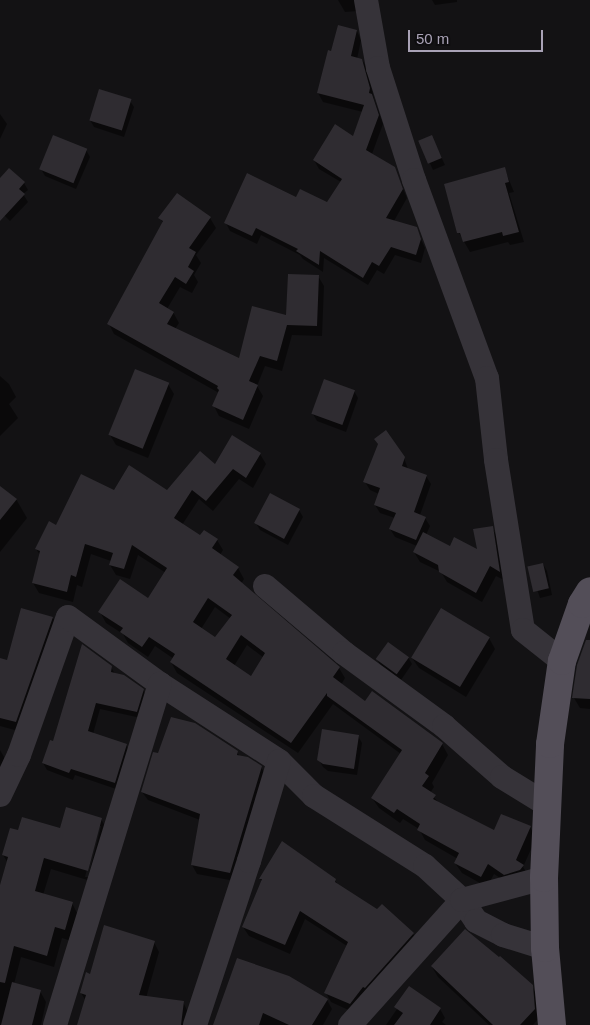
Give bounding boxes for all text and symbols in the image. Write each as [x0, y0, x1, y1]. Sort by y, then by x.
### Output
scale bar [410, 20, 545, 52]
text: 50 m [416, 30, 449, 47]

